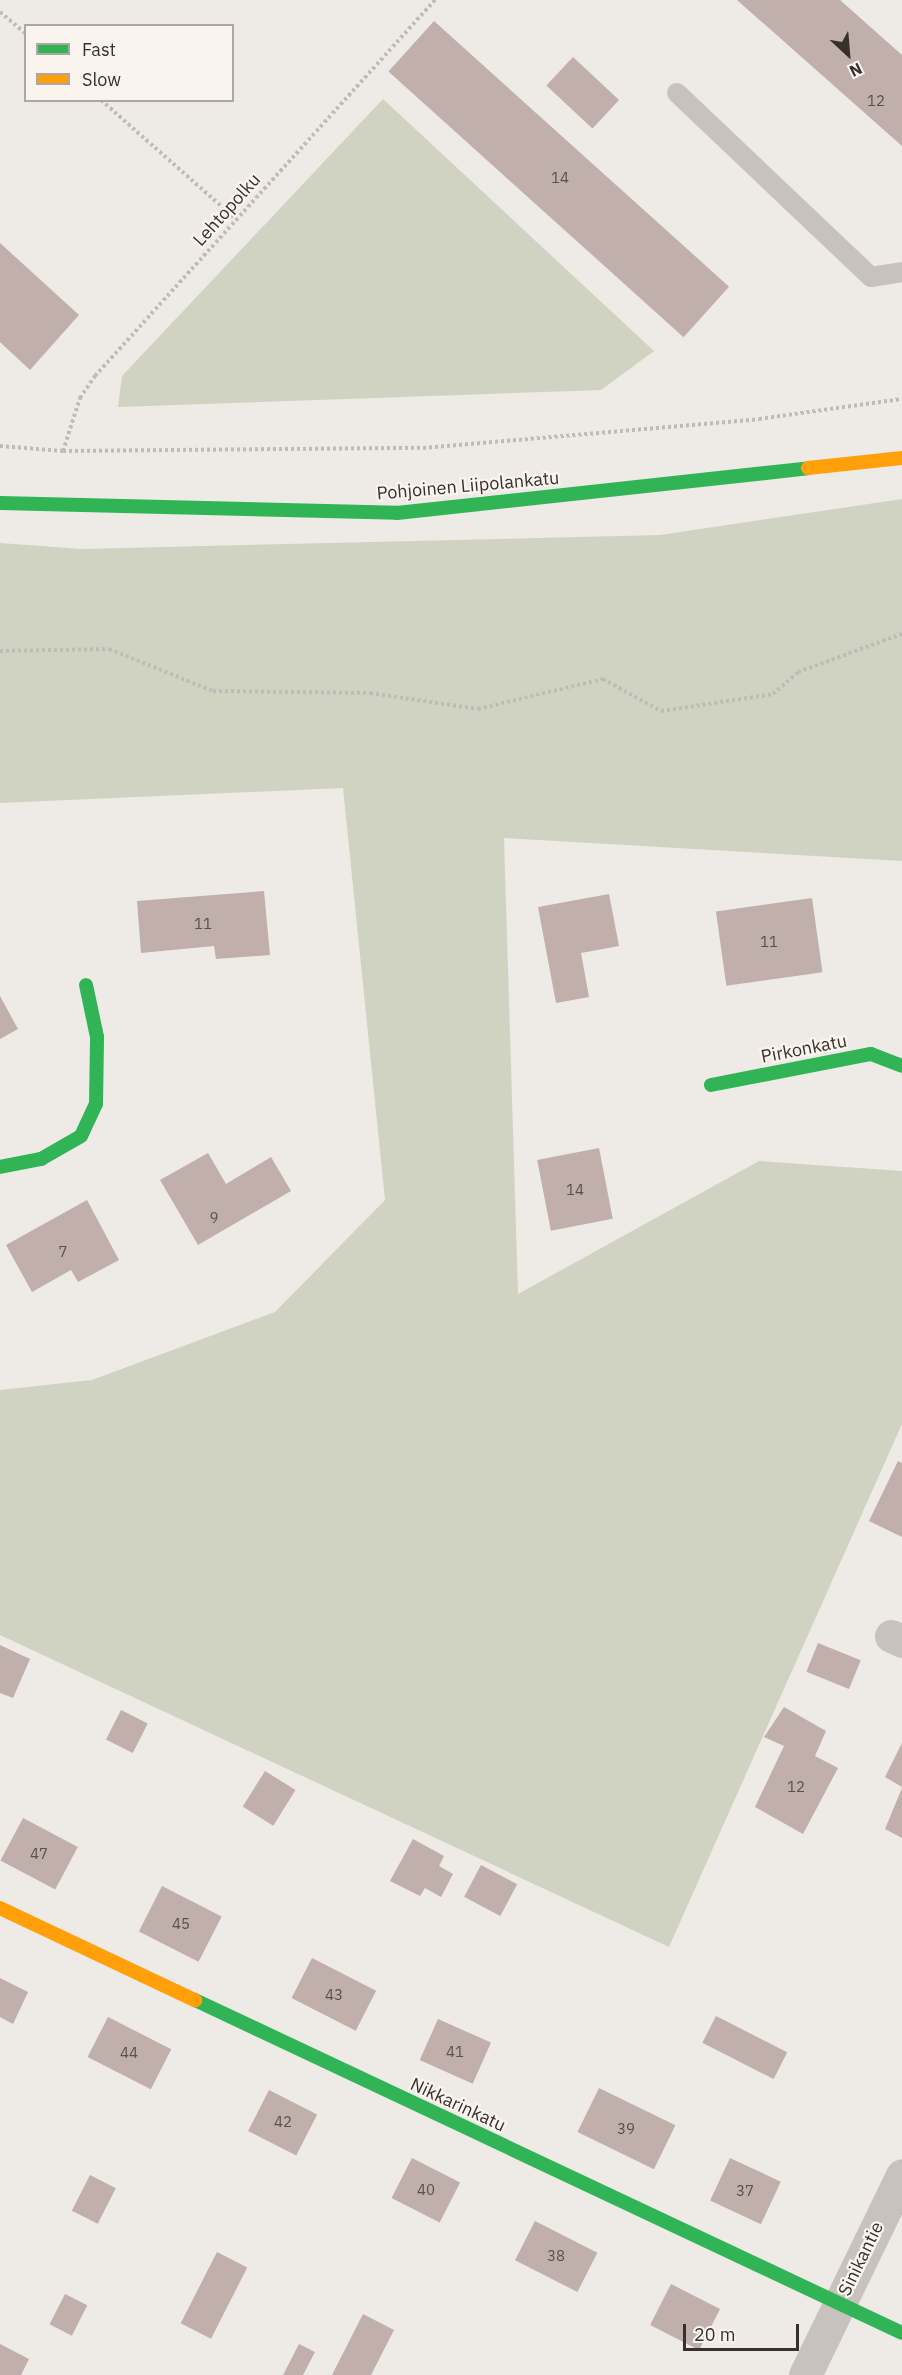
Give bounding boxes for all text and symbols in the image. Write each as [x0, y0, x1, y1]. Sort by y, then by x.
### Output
legend [24, 24, 234, 102]
north arrow [818, 24, 878, 84]
text: Fast [82, 38, 116, 61]
text: N [846, 59, 865, 82]
text: Slow [82, 68, 121, 91]
house number: 12 [867, 92, 885, 110]
street label: Lehtopolku [189, 169, 265, 251]
house number: 14 [551, 169, 569, 187]
street label: Pohjoinen Liipolankatu [376, 467, 560, 505]
house number: 11 [194, 915, 212, 933]
house number: 11 [760, 933, 778, 951]
street label: Pirkonkatu [759, 1030, 849, 1068]
house number: 14 [566, 1181, 584, 1199]
house number: 9 [210, 1209, 218, 1227]
house number: 7 [59, 1243, 67, 1261]
house number: 12 [787, 1778, 805, 1796]
house number: 47 [30, 1845, 48, 1863]
house number: 45 [172, 1915, 190, 1933]
house number: 43 [325, 1986, 343, 2004]
house number: 41 [446, 2043, 464, 2061]
house number: 44 [120, 2044, 138, 2062]
street label: Nikkarinkatu [407, 2074, 509, 2136]
house number: 42 [274, 2113, 292, 2131]
house number: 39 [617, 2120, 635, 2138]
house number: 40 [417, 2181, 435, 2199]
house number: 37 [736, 2182, 754, 2200]
street label: Sinikantie [834, 2218, 888, 2300]
house number: 38 [547, 2247, 565, 2265]
scale bar [686, 2312, 802, 2350]
text: 20 m [694, 2323, 736, 2346]

